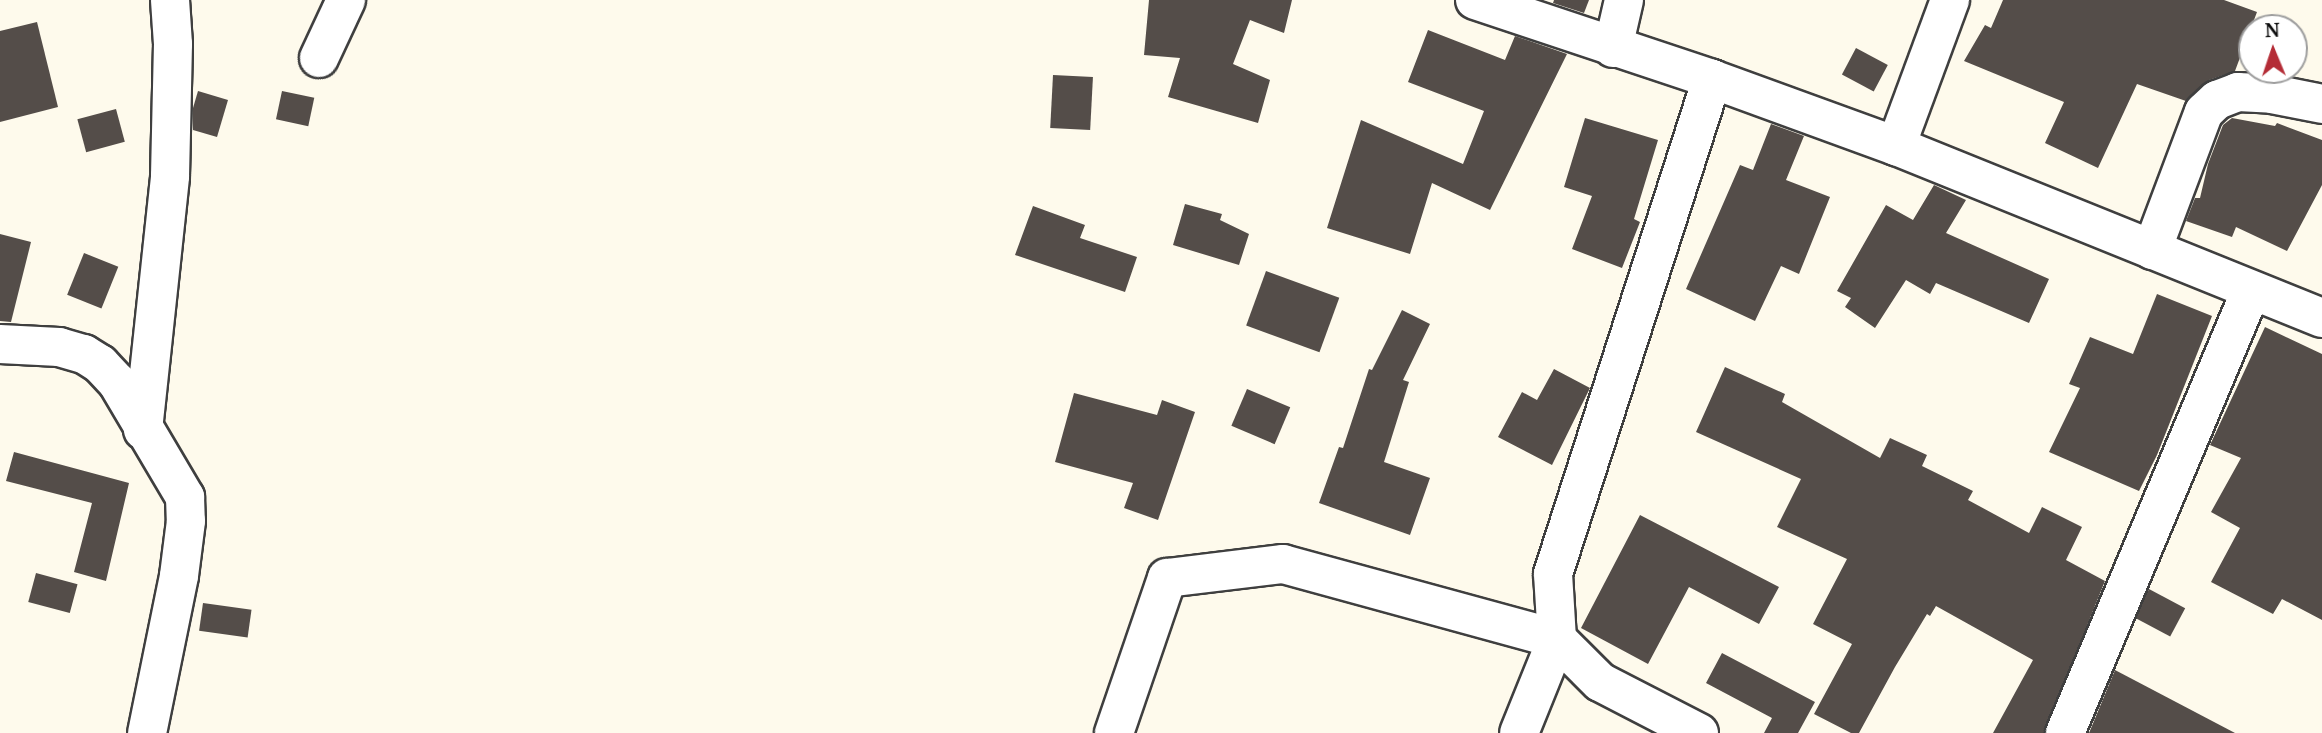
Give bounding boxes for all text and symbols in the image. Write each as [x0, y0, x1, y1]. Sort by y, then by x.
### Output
north arrow [2238, 14, 2308, 84]
text: N [2264, 17, 2280, 43]

